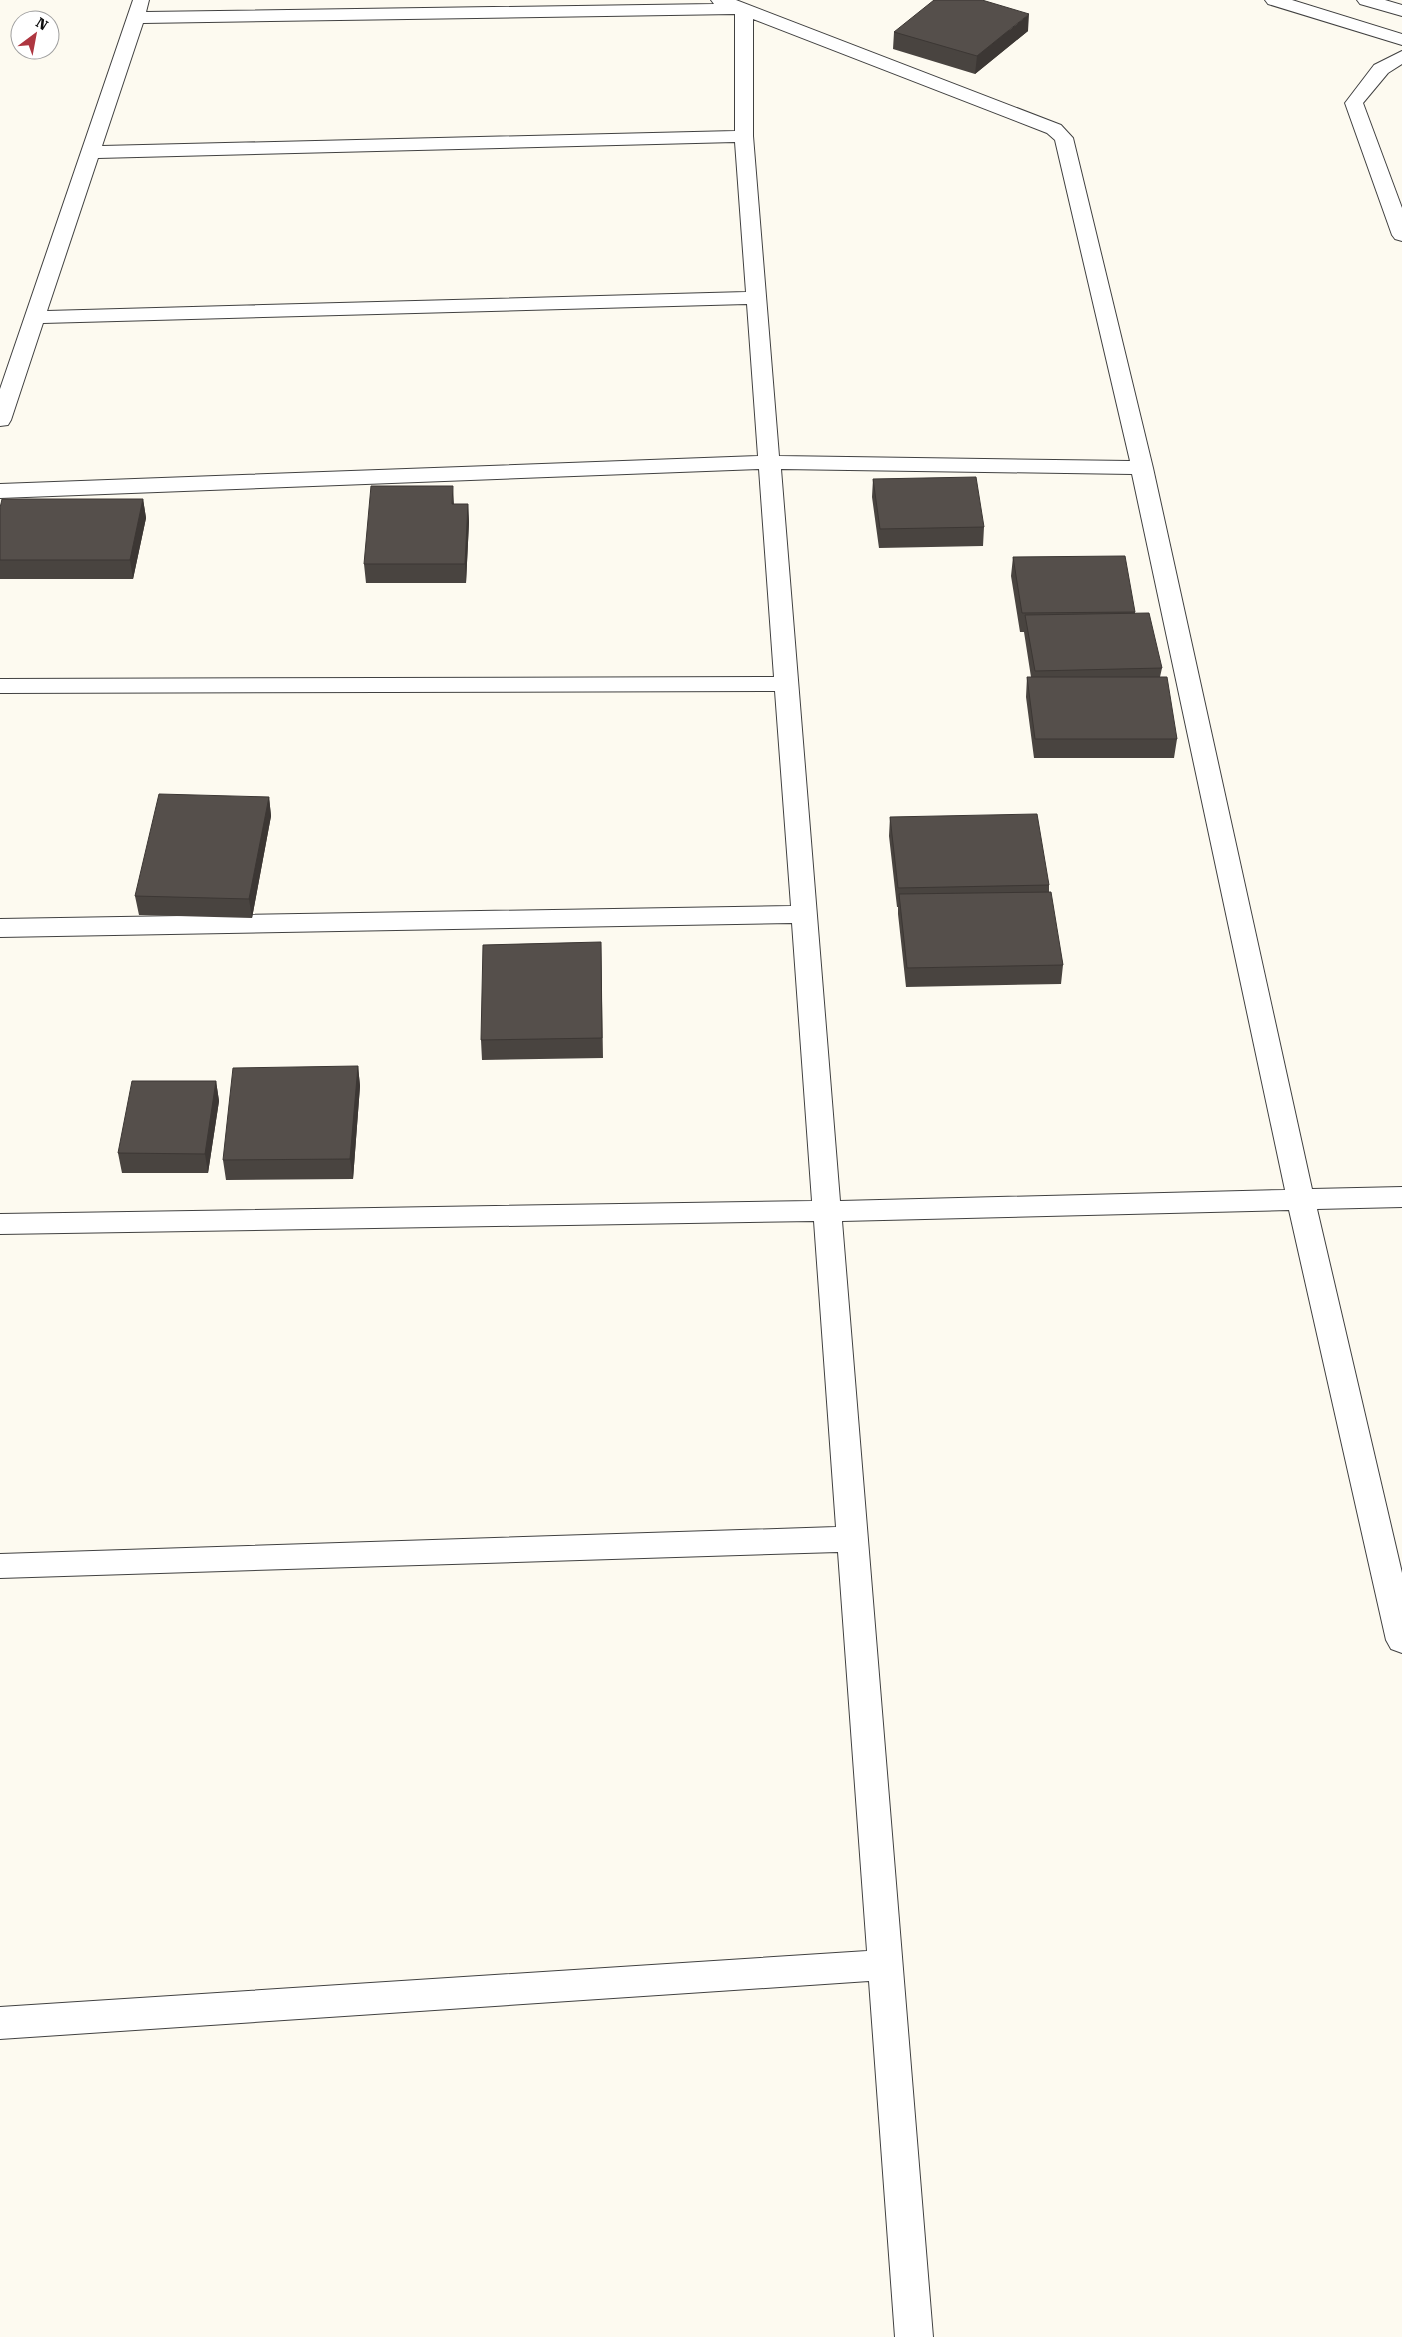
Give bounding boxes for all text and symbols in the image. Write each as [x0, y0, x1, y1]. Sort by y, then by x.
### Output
north arrow [10, 10, 60, 60]
text: N [33, 14, 51, 34]

